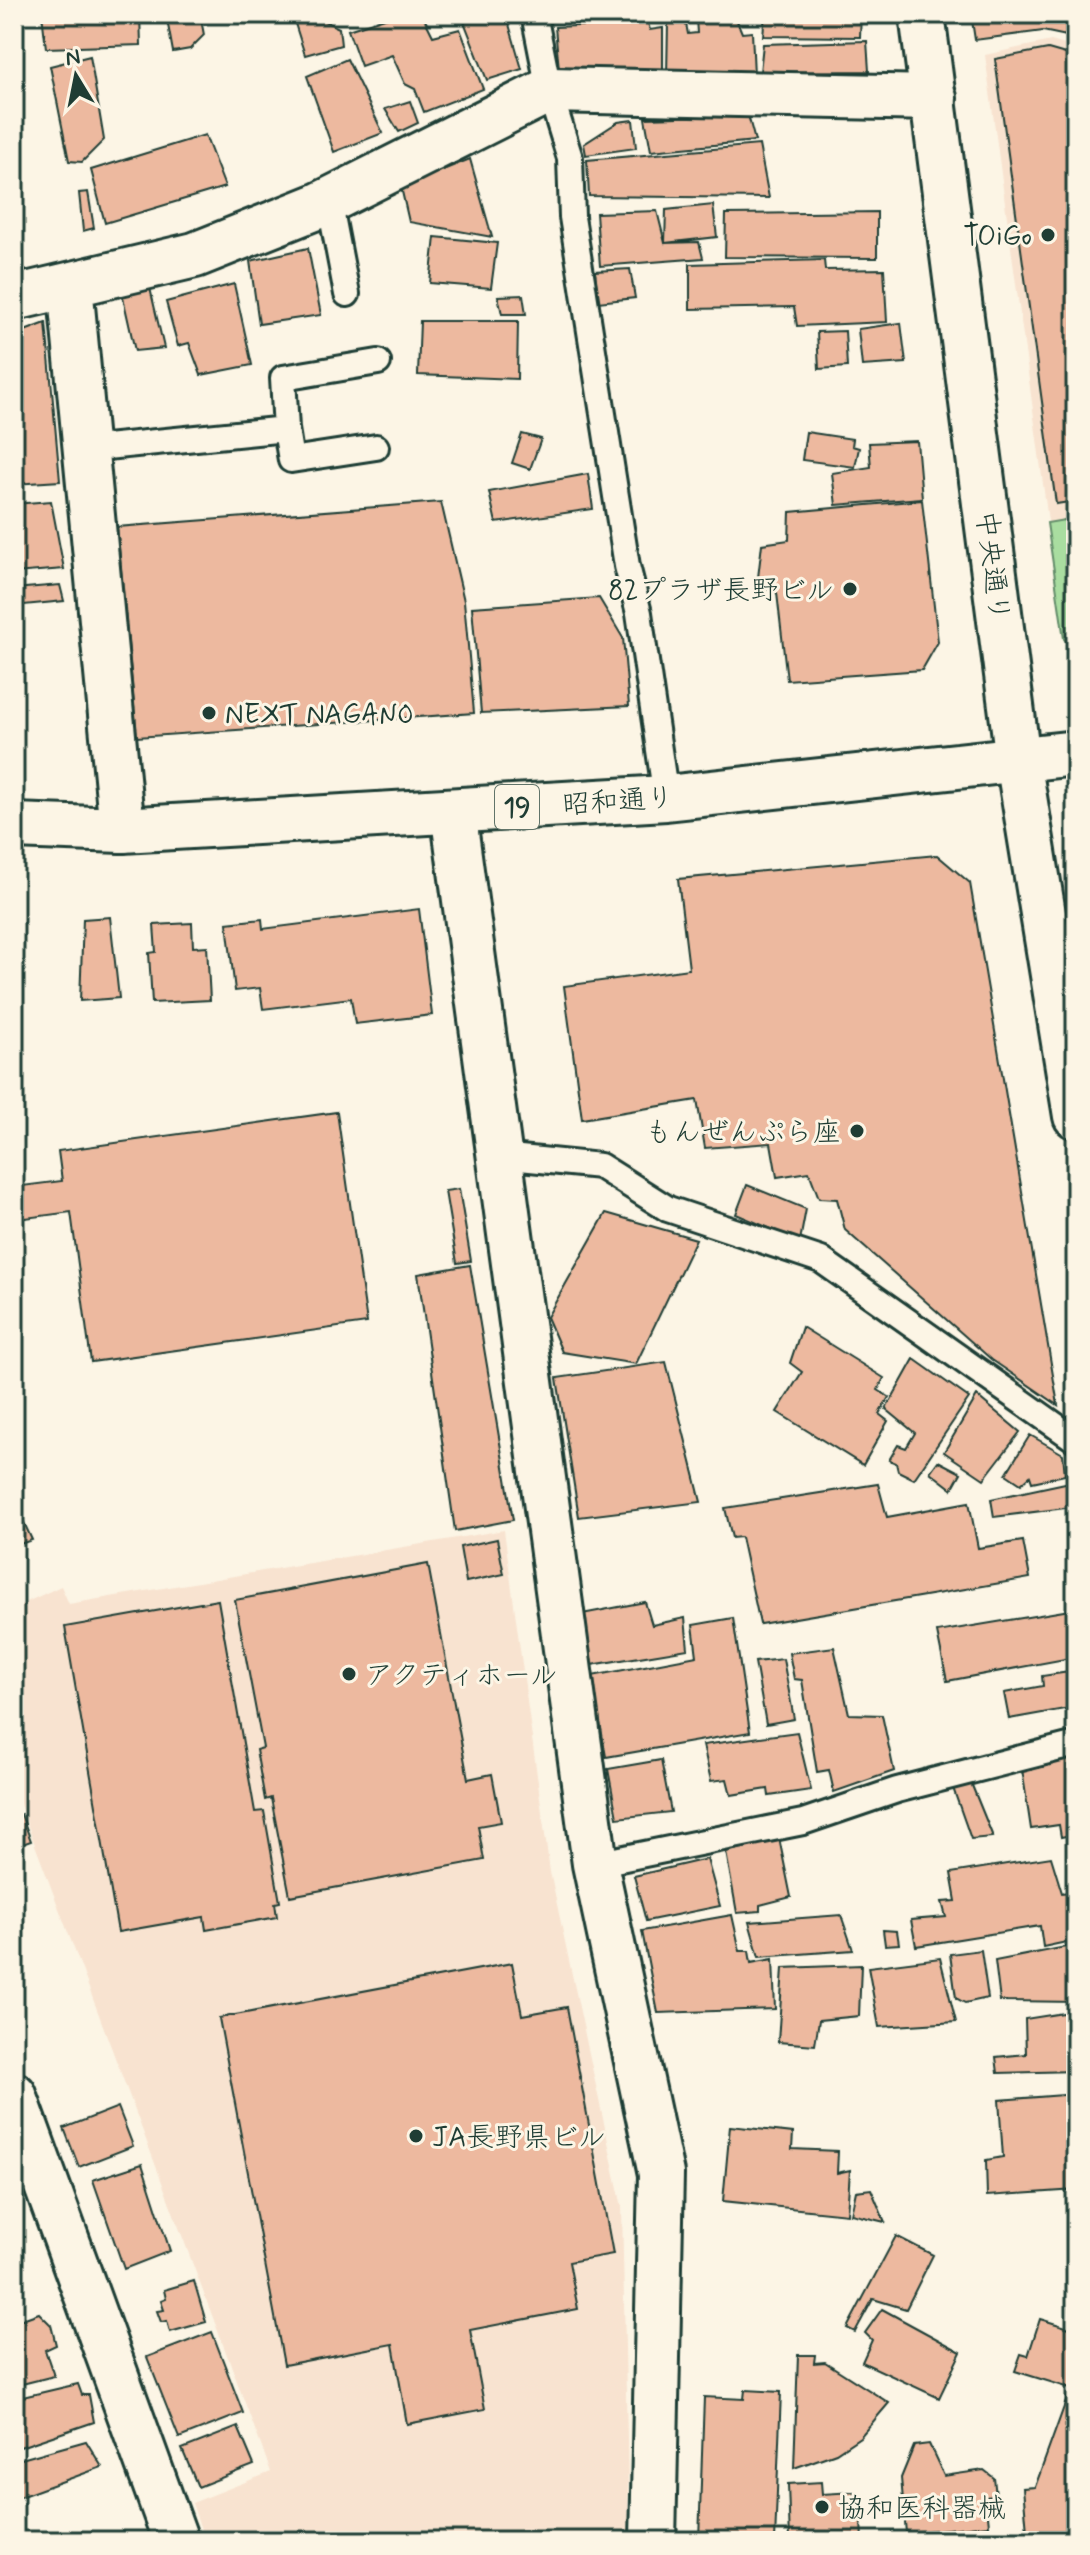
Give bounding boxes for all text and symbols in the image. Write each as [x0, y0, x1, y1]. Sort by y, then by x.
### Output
north arrow [36, 36, 116, 116]
text: N [63, 43, 83, 73]
place label: TOiGo [963, 219, 1032, 256]
marker: TOiGo [1039, 226, 1057, 244]
street label: 中央通り [966, 508, 1017, 624]
place label: 82プラザ長野ビル [608, 573, 834, 610]
marker: 82プラザ長野ビル [841, 580, 859, 598]
place label: NEXT NAGANO [225, 697, 414, 734]
marker: NEXT NAGANO [200, 704, 218, 722]
street label: 昭和通り [561, 780, 675, 825]
road number: 19 [495, 785, 539, 829]
place label: もんぜんぷら座 [645, 1115, 841, 1152]
marker: もんぜんぷら座 [848, 1122, 866, 1140]
place label: アクティホール [365, 1658, 558, 1695]
marker: アクティホール [340, 1665, 358, 1683]
place label: JA長野県ビル [432, 2120, 606, 2157]
marker: JA長野県ビル [407, 2127, 425, 2145]
place label: 協和医科器械 [838, 2491, 1006, 2528]
marker: 協和医科器械 [813, 2498, 831, 2516]

